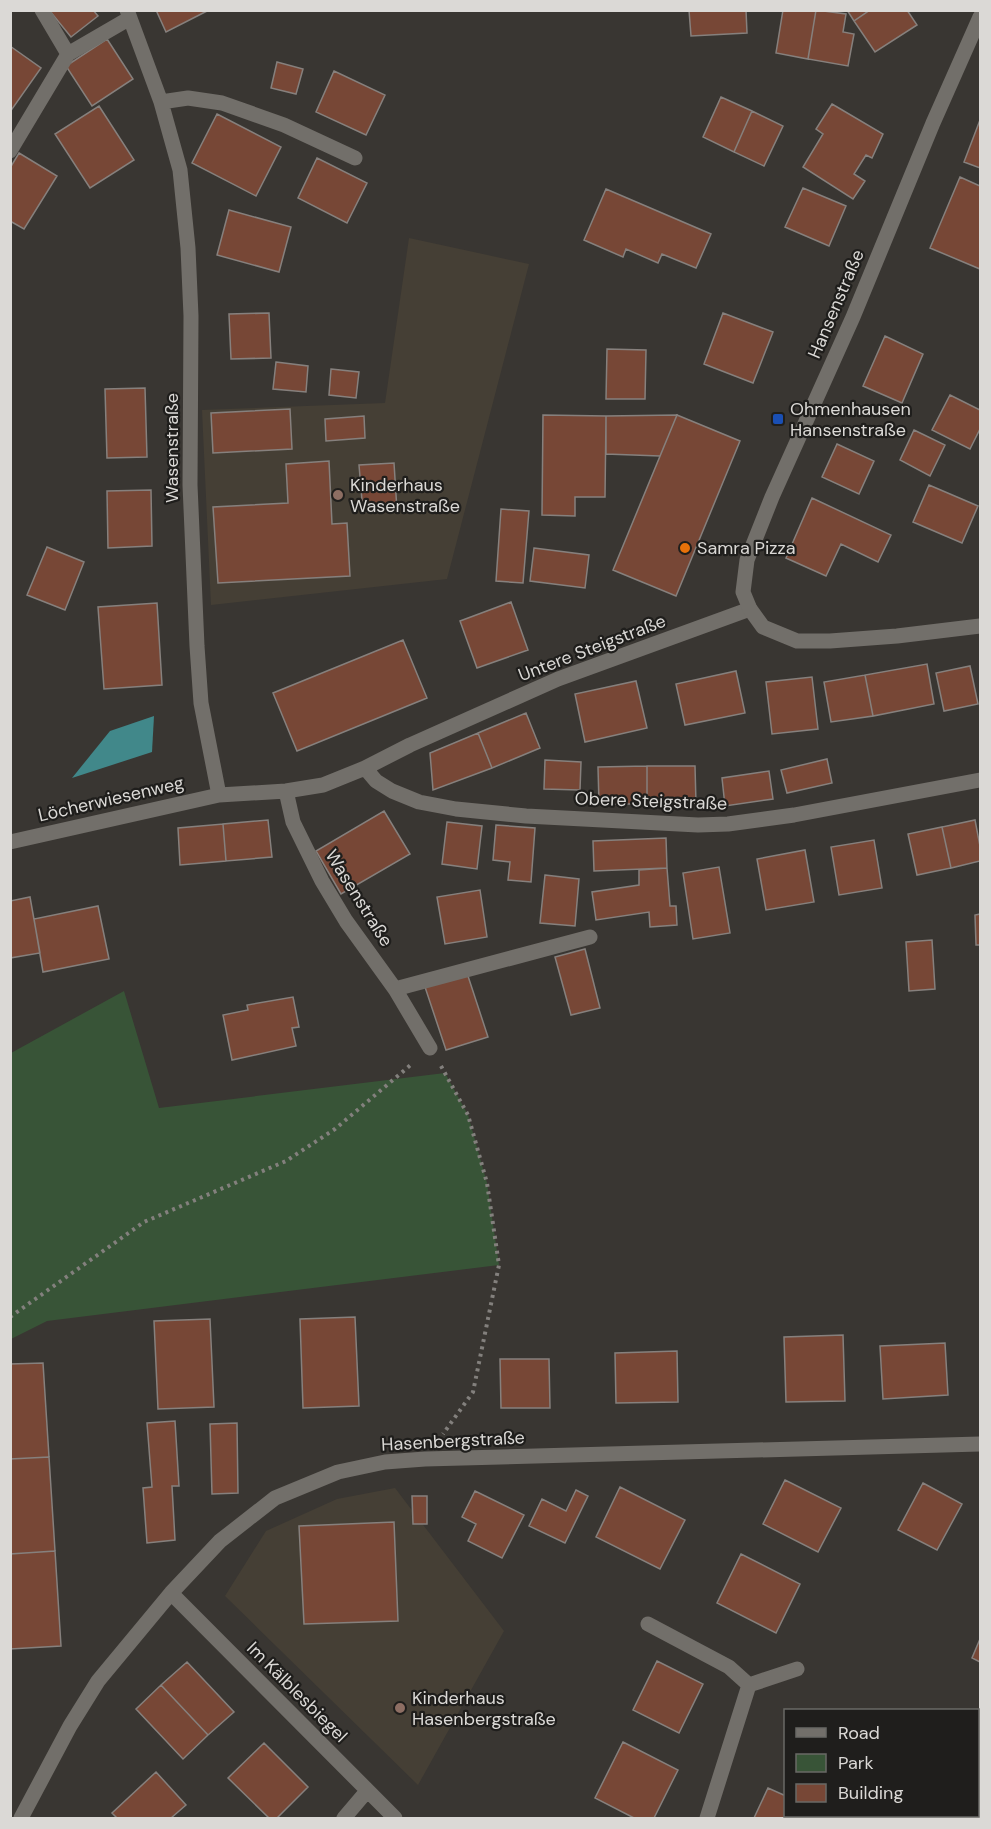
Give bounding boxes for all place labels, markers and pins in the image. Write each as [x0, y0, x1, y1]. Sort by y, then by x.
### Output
place label: Ohmenhausen Hansenstraße [790, 397, 911, 442]
marker: Ohmenhausen Hansenstraße [771, 412, 785, 426]
place label: Kinderhaus Wasenstraße [350, 473, 460, 518]
marker: Kinderhaus Wasenstraße [331, 488, 345, 502]
place label: Samra Pizza [697, 536, 796, 560]
marker: Samra Pizza [678, 541, 692, 555]
place label: Kinderhaus Hasenbergstraße [412, 1686, 556, 1731]
marker: Kinderhaus Hasenbergstraße [393, 1701, 407, 1715]

